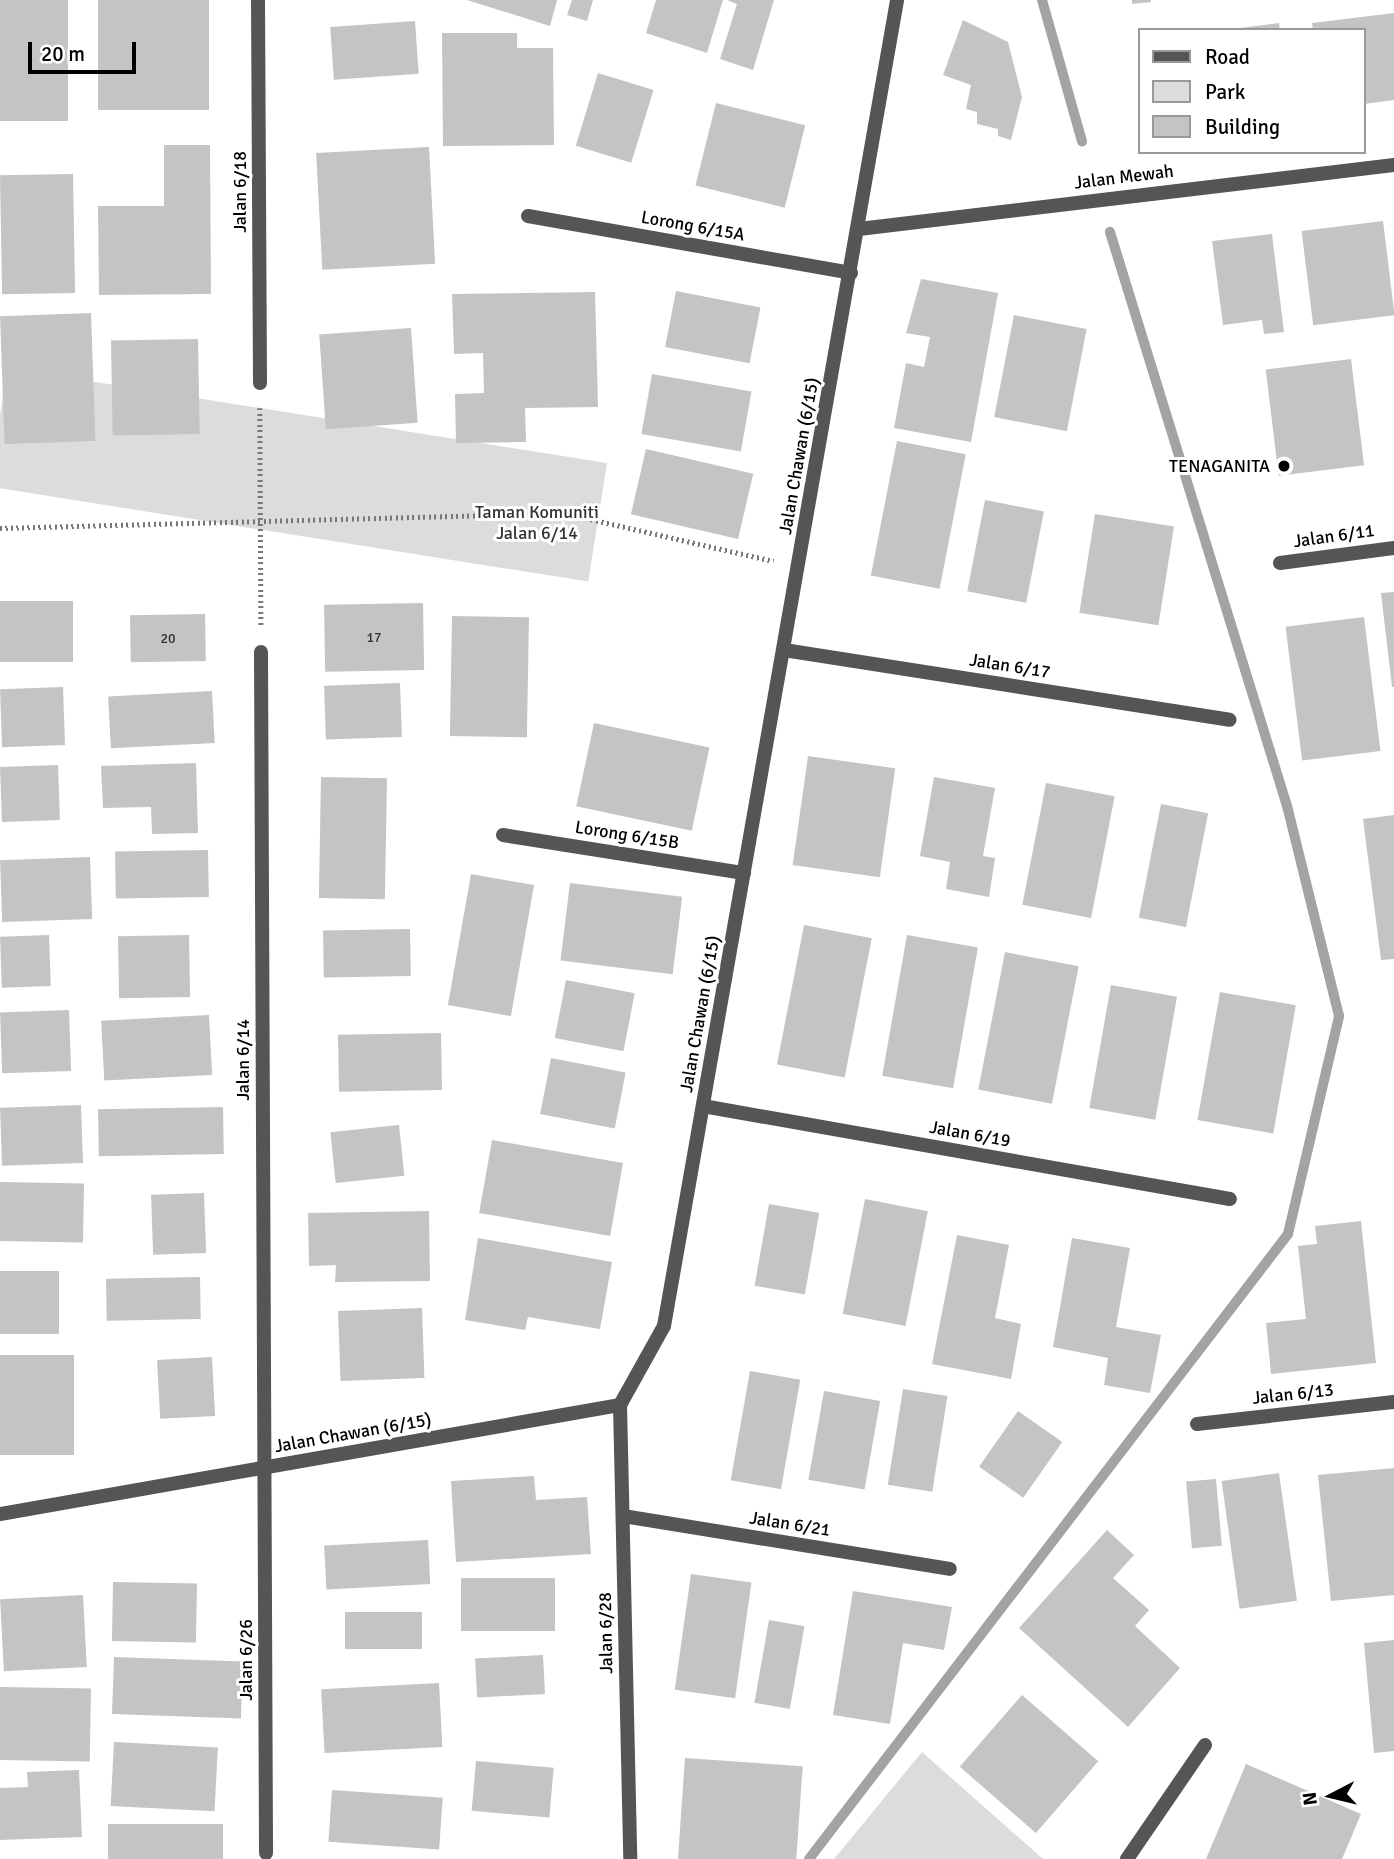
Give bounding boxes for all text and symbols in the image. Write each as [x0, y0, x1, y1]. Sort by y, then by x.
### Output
scale bar [32, 28, 140, 72]
legend [1138, 28, 1366, 154]
text: 20 m [41, 41, 85, 67]
text: Road [1205, 44, 1250, 70]
text: Park [1205, 79, 1245, 105]
text: Building [1205, 114, 1280, 140]
street label: Jalan 6/18 [229, 151, 251, 233]
street label: Jalan Mewah [1073, 160, 1175, 194]
street label: Lorong 6/15A [639, 206, 747, 246]
street label: Jalan Chawan (6/15) [775, 376, 823, 536]
place label: TENAGANITA [1169, 455, 1270, 477]
marker: TENAGANITA [1276, 458, 1292, 474]
park label: Taman Komuniti Jalan 6/14 [475, 502, 599, 544]
street label: Jalan 6/11 [1292, 520, 1376, 552]
house number: 17 [366, 630, 382, 646]
house number: 20 [160, 631, 176, 647]
street label: Jalan 6/17 [968, 649, 1052, 683]
street label: Lorong 6/15B [574, 816, 680, 854]
street label: Jalan Chawan (6/15) [676, 934, 724, 1094]
street label: Jalan 6/14 [232, 1019, 254, 1101]
street label: Jalan 6/19 [928, 1116, 1012, 1152]
street label: Jalan 6/13 [1251, 1379, 1335, 1409]
street label: Jalan Chawan (6/15) [273, 1409, 433, 1457]
street label: Jalan 6/21 [748, 1507, 832, 1541]
street label: Jalan 6/28 [594, 1592, 618, 1674]
street label: Jalan 6/26 [235, 1619, 257, 1701]
north arrow [1296, 1761, 1366, 1831]
text: N [1297, 1791, 1323, 1807]

